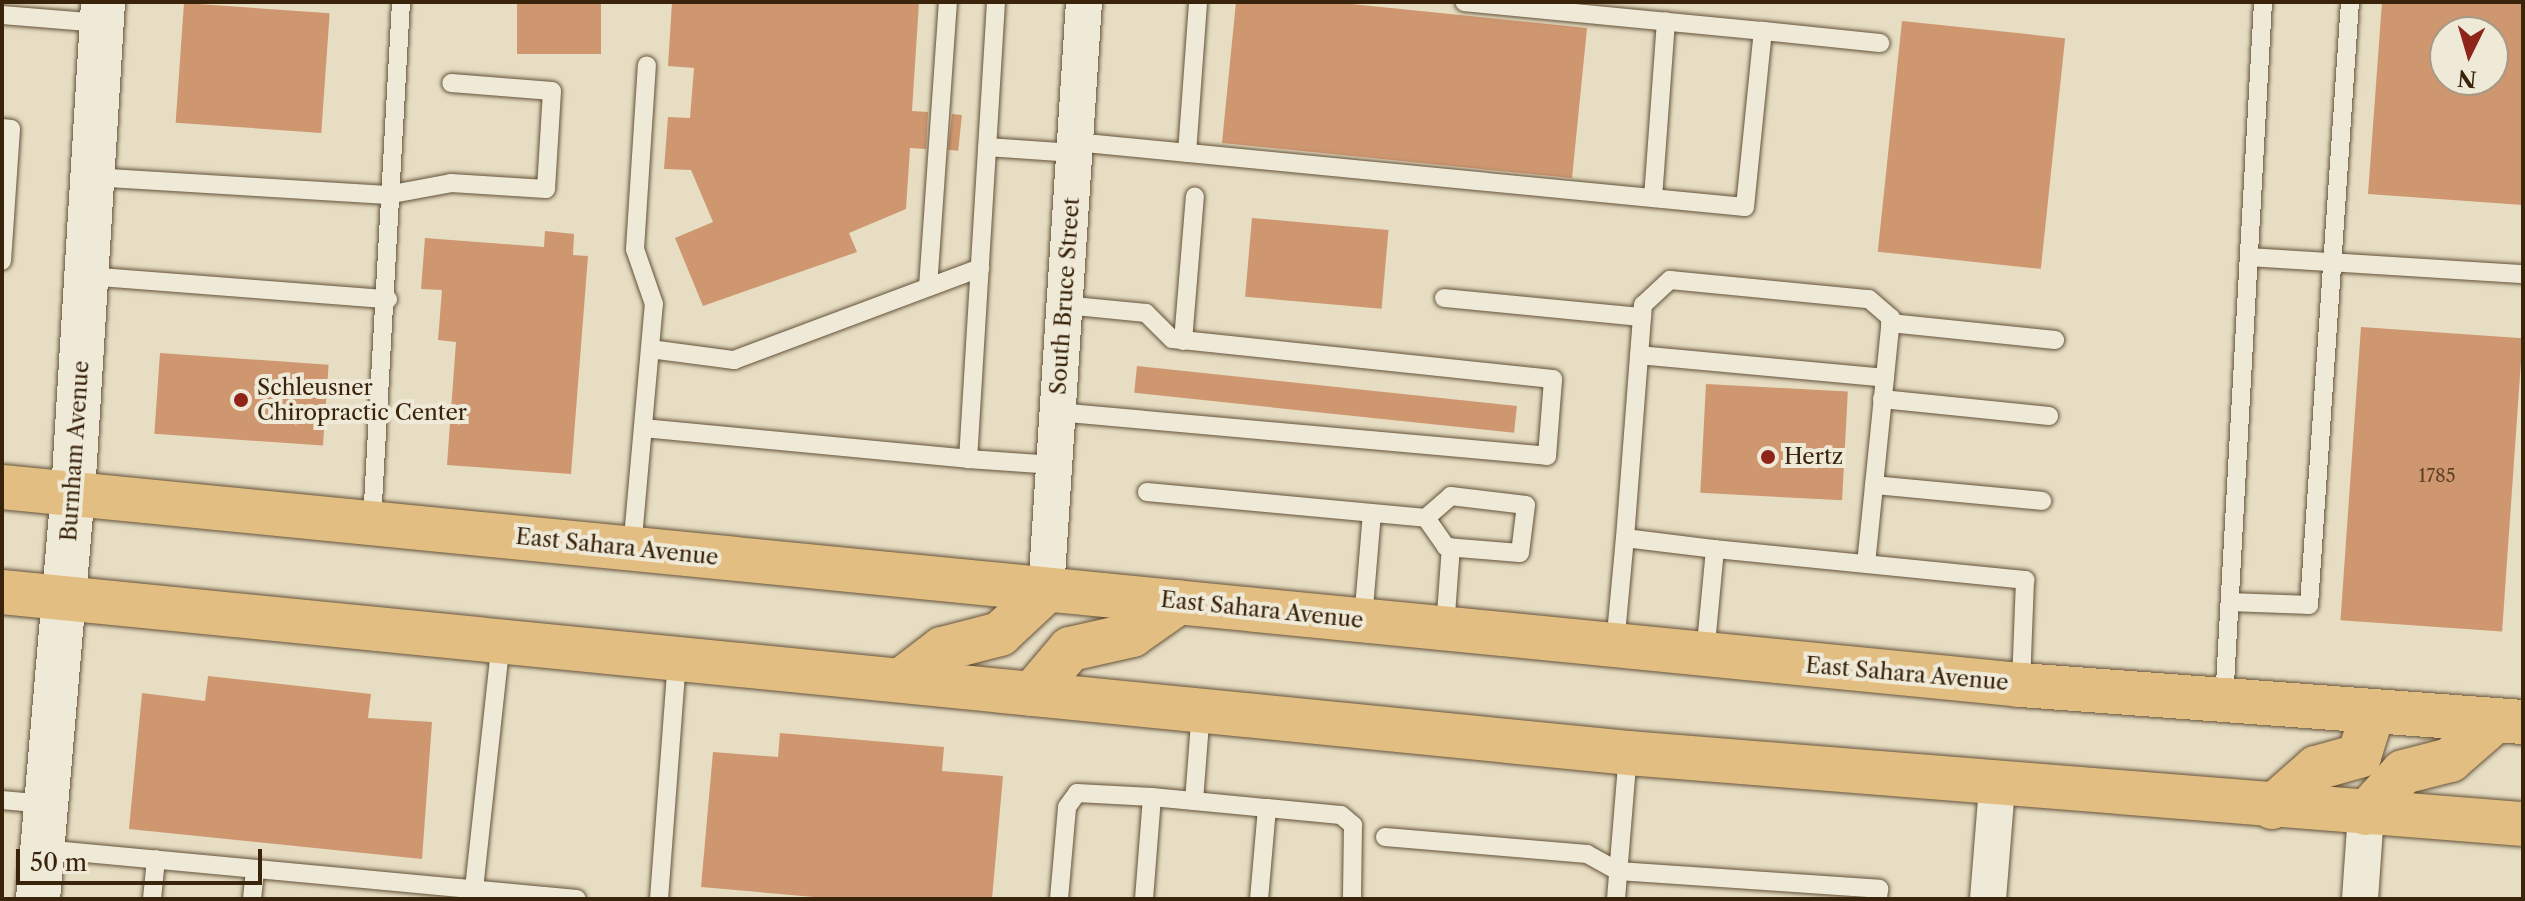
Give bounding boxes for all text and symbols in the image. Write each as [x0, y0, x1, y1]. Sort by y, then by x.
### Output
north arrow [2429, 16, 2509, 96]
text: N [2456, 64, 2478, 93]
street label: South Bruce Street [1045, 196, 1085, 396]
street label: Burnham Avenue [55, 359, 95, 543]
place label: Schleusner Chiropractic Center [257, 374, 467, 426]
marker: Schleusner Chiropractic Center [232, 391, 250, 409]
place label: Hertz [1784, 444, 1843, 470]
marker: Hertz [1759, 448, 1777, 466]
house number: 1785 [2419, 465, 2455, 487]
street label: East Sahara Avenue [514, 523, 720, 571]
street label: East Sahara Avenue [1159, 586, 1365, 634]
street label: East Sahara Avenue [1804, 652, 2010, 696]
scale bar [20, 833, 266, 883]
text: 50 m [30, 848, 87, 877]

